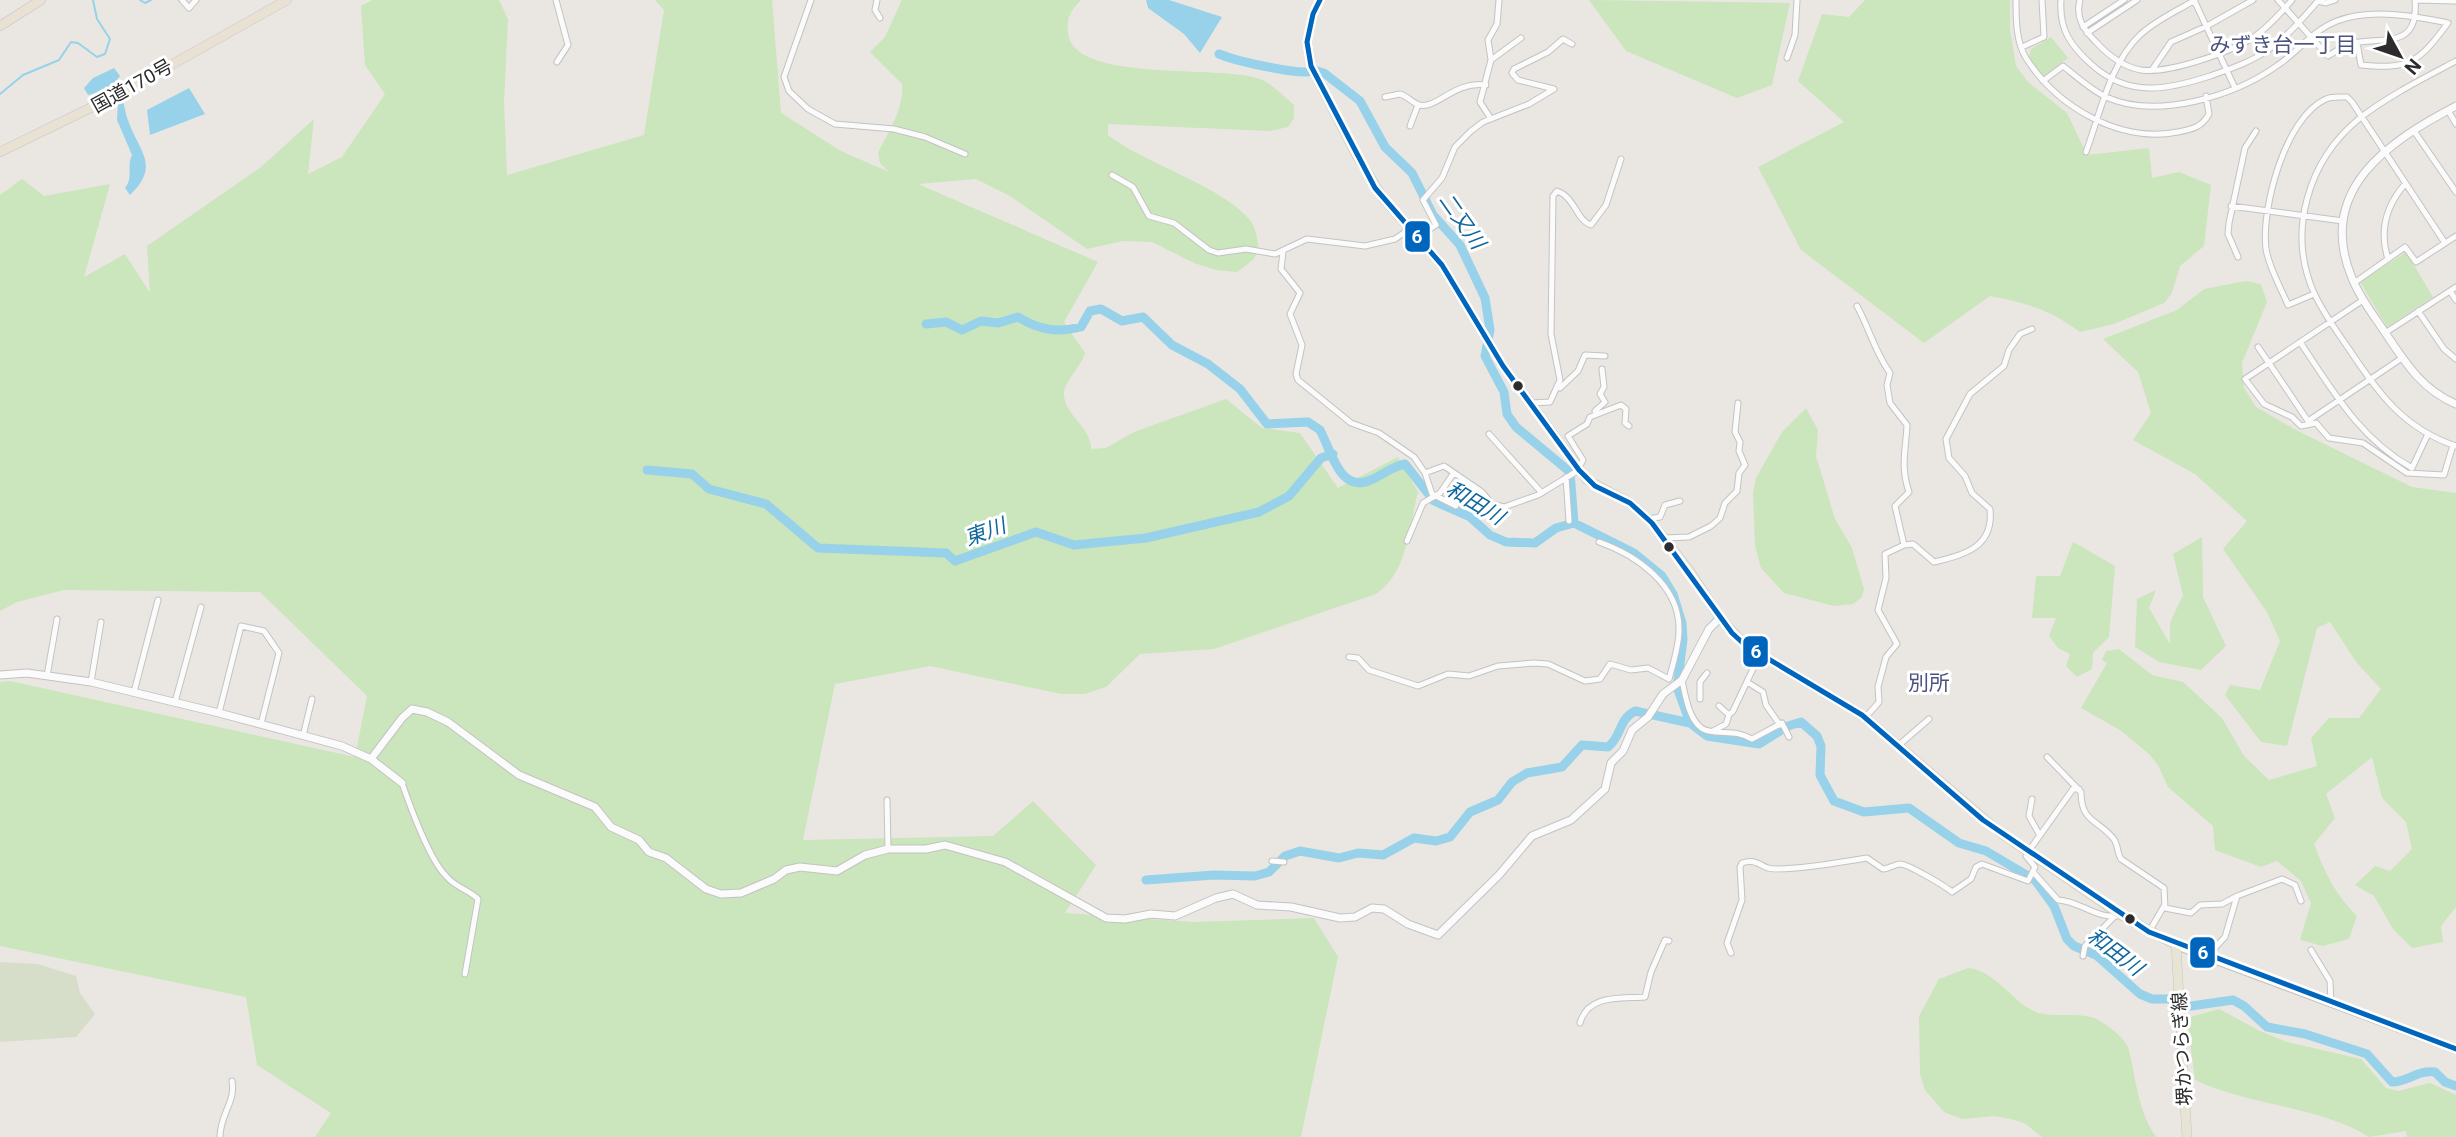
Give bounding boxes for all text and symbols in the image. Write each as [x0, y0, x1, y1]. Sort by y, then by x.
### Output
north arrow [2365, 21, 2435, 91]
district label: みずき台一丁目 [2210, 33, 2357, 57]
street label: 国道170号 [87, 54, 177, 118]
text: N [2400, 54, 2426, 79]
water label: 二又川 [1434, 188, 1491, 255]
line badge: 6 [1404, 220, 1431, 253]
text: 6 [1412, 225, 1423, 248]
unlabelled marker [1511, 379, 1525, 393]
water label: 和田川 [1442, 476, 1510, 531]
water label: 東川 [961, 513, 1011, 550]
unlabelled marker [1662, 540, 1676, 554]
line badge: 6 [1742, 635, 1769, 668]
text: 6 [1751, 640, 1762, 663]
district label: 別所 [1908, 671, 1950, 695]
unlabelled marker [2123, 912, 2137, 926]
water label: 和田川 [2083, 923, 2149, 982]
line badge: 6 [2189, 936, 2216, 969]
text: 6 [2198, 941, 2209, 964]
street label: 堺かつらぎ線 [2168, 991, 2196, 1107]

